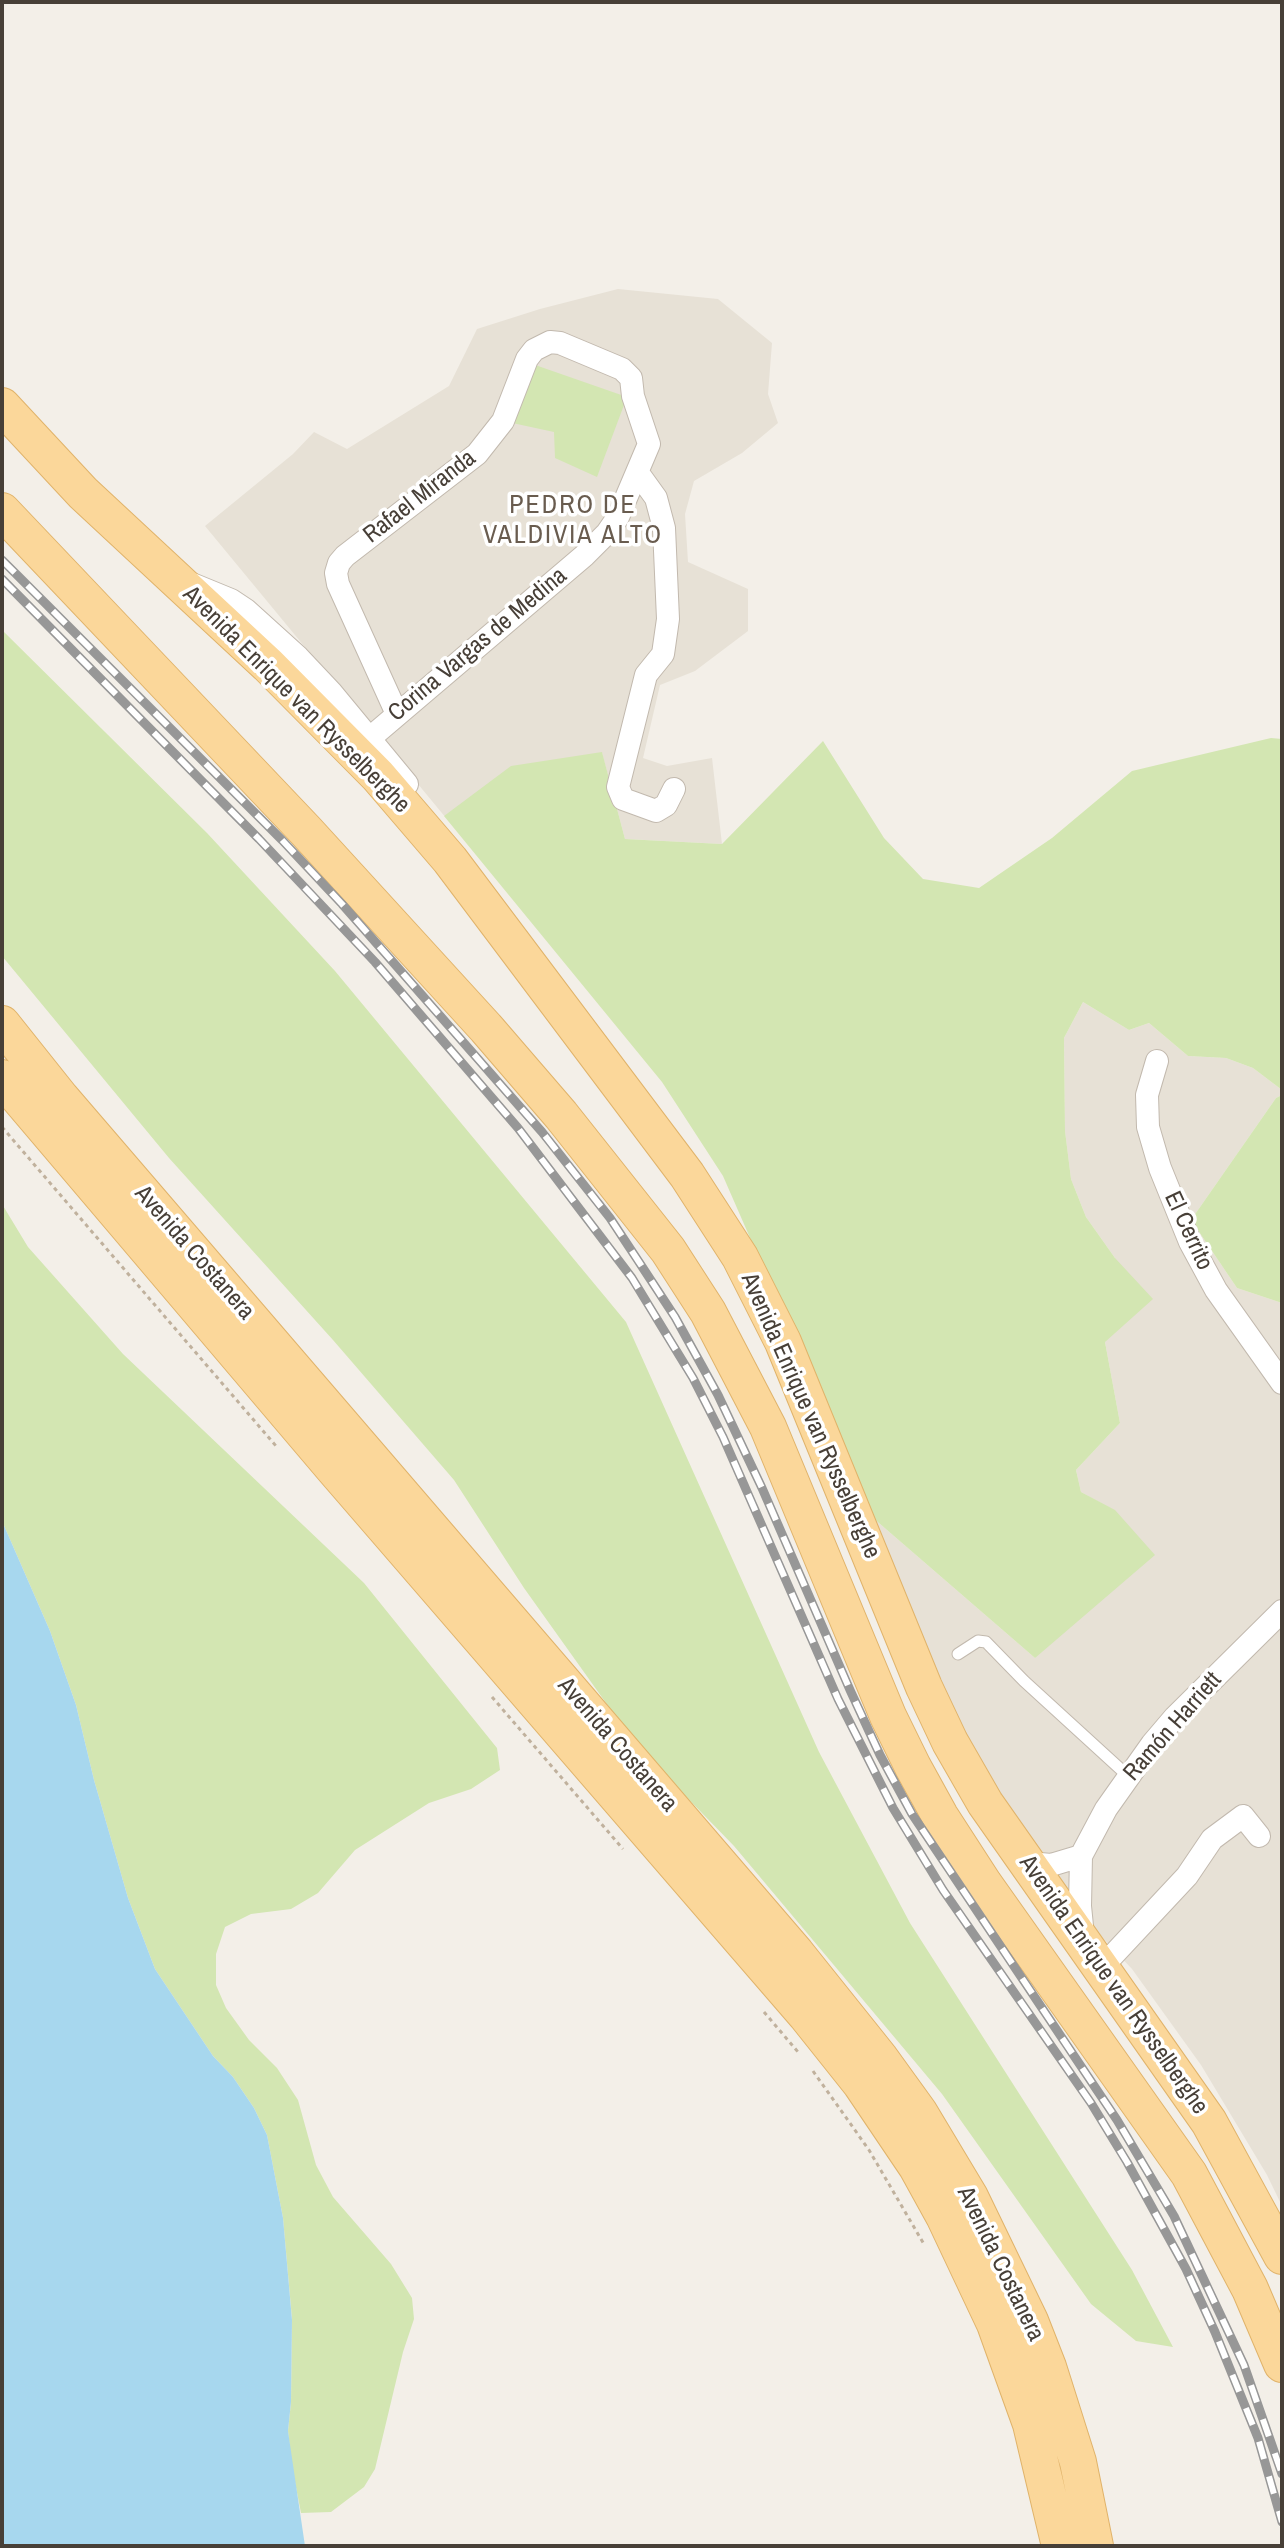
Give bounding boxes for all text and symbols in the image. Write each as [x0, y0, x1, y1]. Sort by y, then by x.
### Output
street label: Rafael Miranda [358, 444, 482, 550]
district label: PEDRO DE VALDIVIA ALTO [483, 490, 663, 552]
street label: Corina Vargas de Medina [383, 562, 573, 728]
street label: Avenida Enrique van Rysselberghe [176, 580, 416, 820]
street label: Avenida Costanera [128, 1180, 260, 1326]
street label: El Cerrito [1157, 1187, 1219, 1275]
street label: Avenida Enrique van Rysselberghe [734, 1269, 886, 1563]
street label: Ramón Harriett [1118, 1667, 1228, 1787]
street label: Avenida Costanera [551, 1672, 683, 1818]
street label: Avenida Enrique van Rysselberghe [1013, 1850, 1213, 2120]
street label: Avenida Costanera [950, 2182, 1050, 2346]

